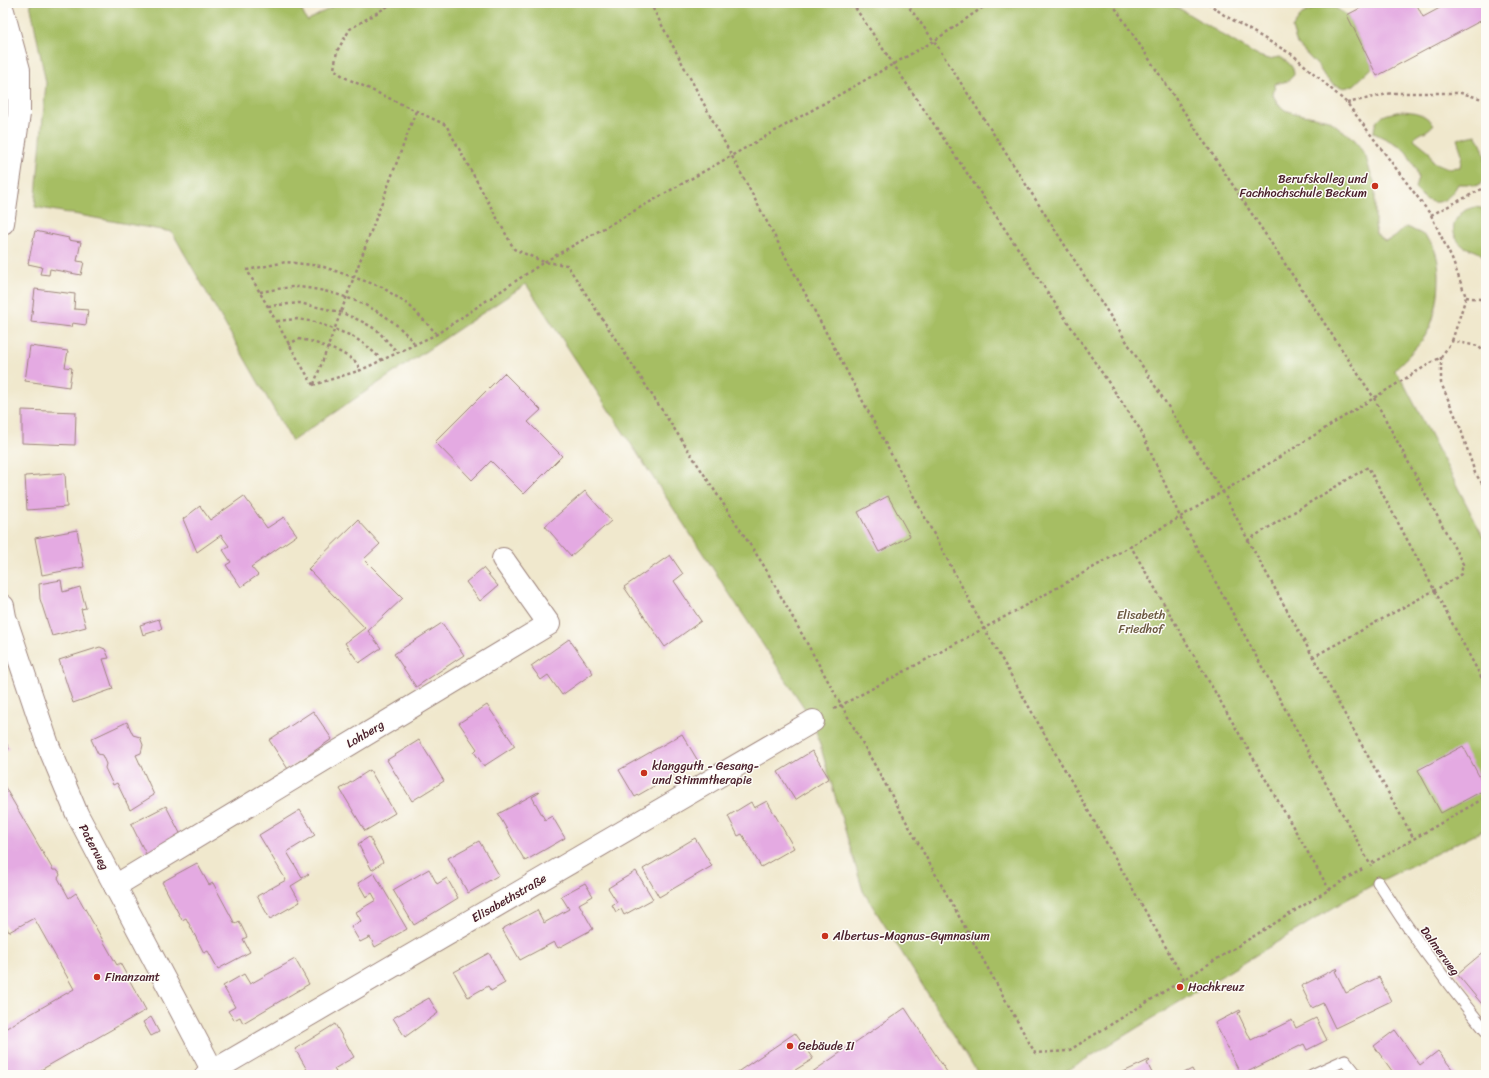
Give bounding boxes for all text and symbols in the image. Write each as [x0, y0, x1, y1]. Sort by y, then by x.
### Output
place label: Berufskolleg und Fachhochschule Beckum [1239, 168, 1368, 204]
marker: Berufskolleg und Fachhochschule Beckum [1370, 181, 1380, 191]
park label: Elisabeth Friedhof [1117, 604, 1165, 640]
street label: Lohberg [342, 714, 388, 754]
place label: klangguth - Gesang- und Stimmtherapie [652, 755, 760, 791]
marker: klangguth - Gesang- und Stimmtherapie [639, 768, 649, 778]
street label: Paterweg [73, 820, 115, 874]
street label: Elisabethstraße [467, 867, 551, 929]
street label: Dalmerweg [1414, 921, 1466, 981]
place label: Albertus-Magnus-Gymnasium [832, 925, 990, 947]
marker: Albertus-Magnus-Gymnasium [820, 931, 830, 941]
place label: Finanzamt [105, 966, 160, 988]
marker: Finanzamt [92, 972, 102, 982]
place label: Hochkreuz [1188, 976, 1245, 998]
marker: Hochkreuz [1175, 982, 1185, 992]
place label: Gebäude II [798, 1035, 855, 1057]
marker: Gebäude II [785, 1041, 795, 1051]

